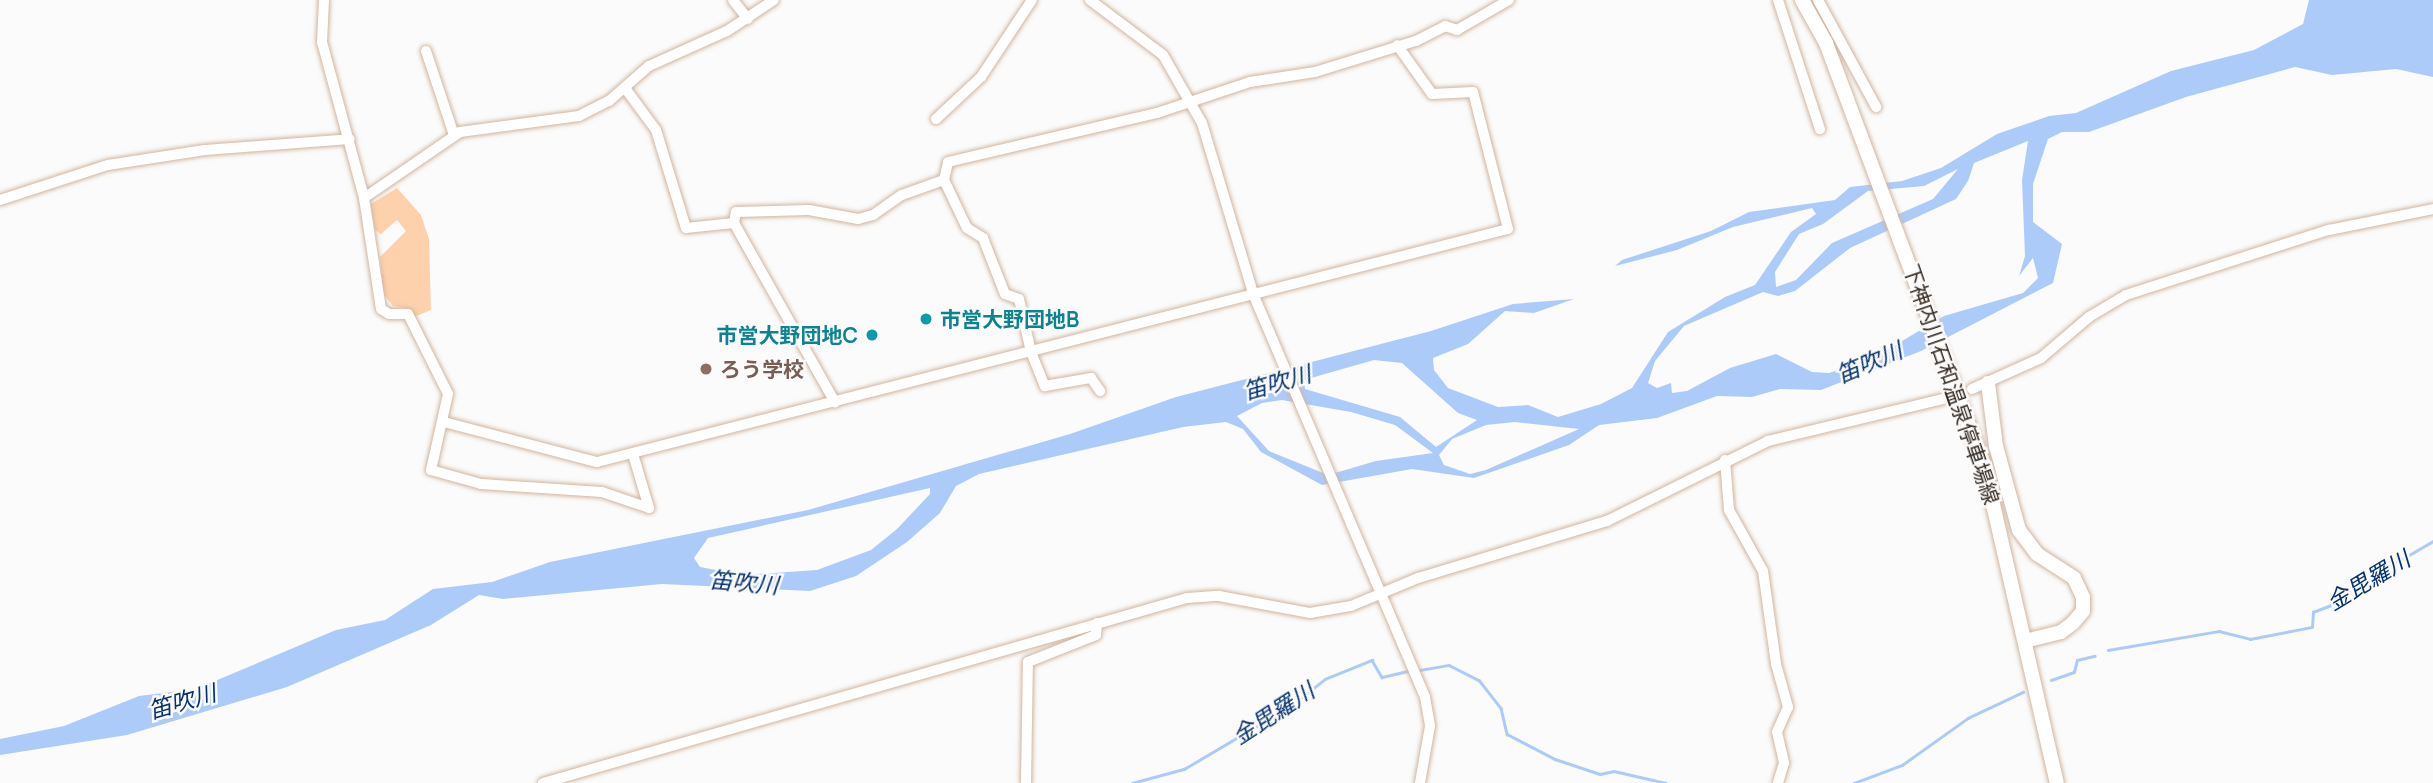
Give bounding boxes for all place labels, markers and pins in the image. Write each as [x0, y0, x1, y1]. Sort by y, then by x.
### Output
place label: 市営大野団地B [940, 306, 1079, 332]
marker: 市営大野団地B [918, 311, 934, 327]
place label: 市営大野団地C [716, 322, 858, 348]
marker: 市営大野団地C [864, 327, 880, 343]
place label: ろう学校 [720, 356, 804, 382]
marker: ろう学校 [698, 361, 714, 377]

